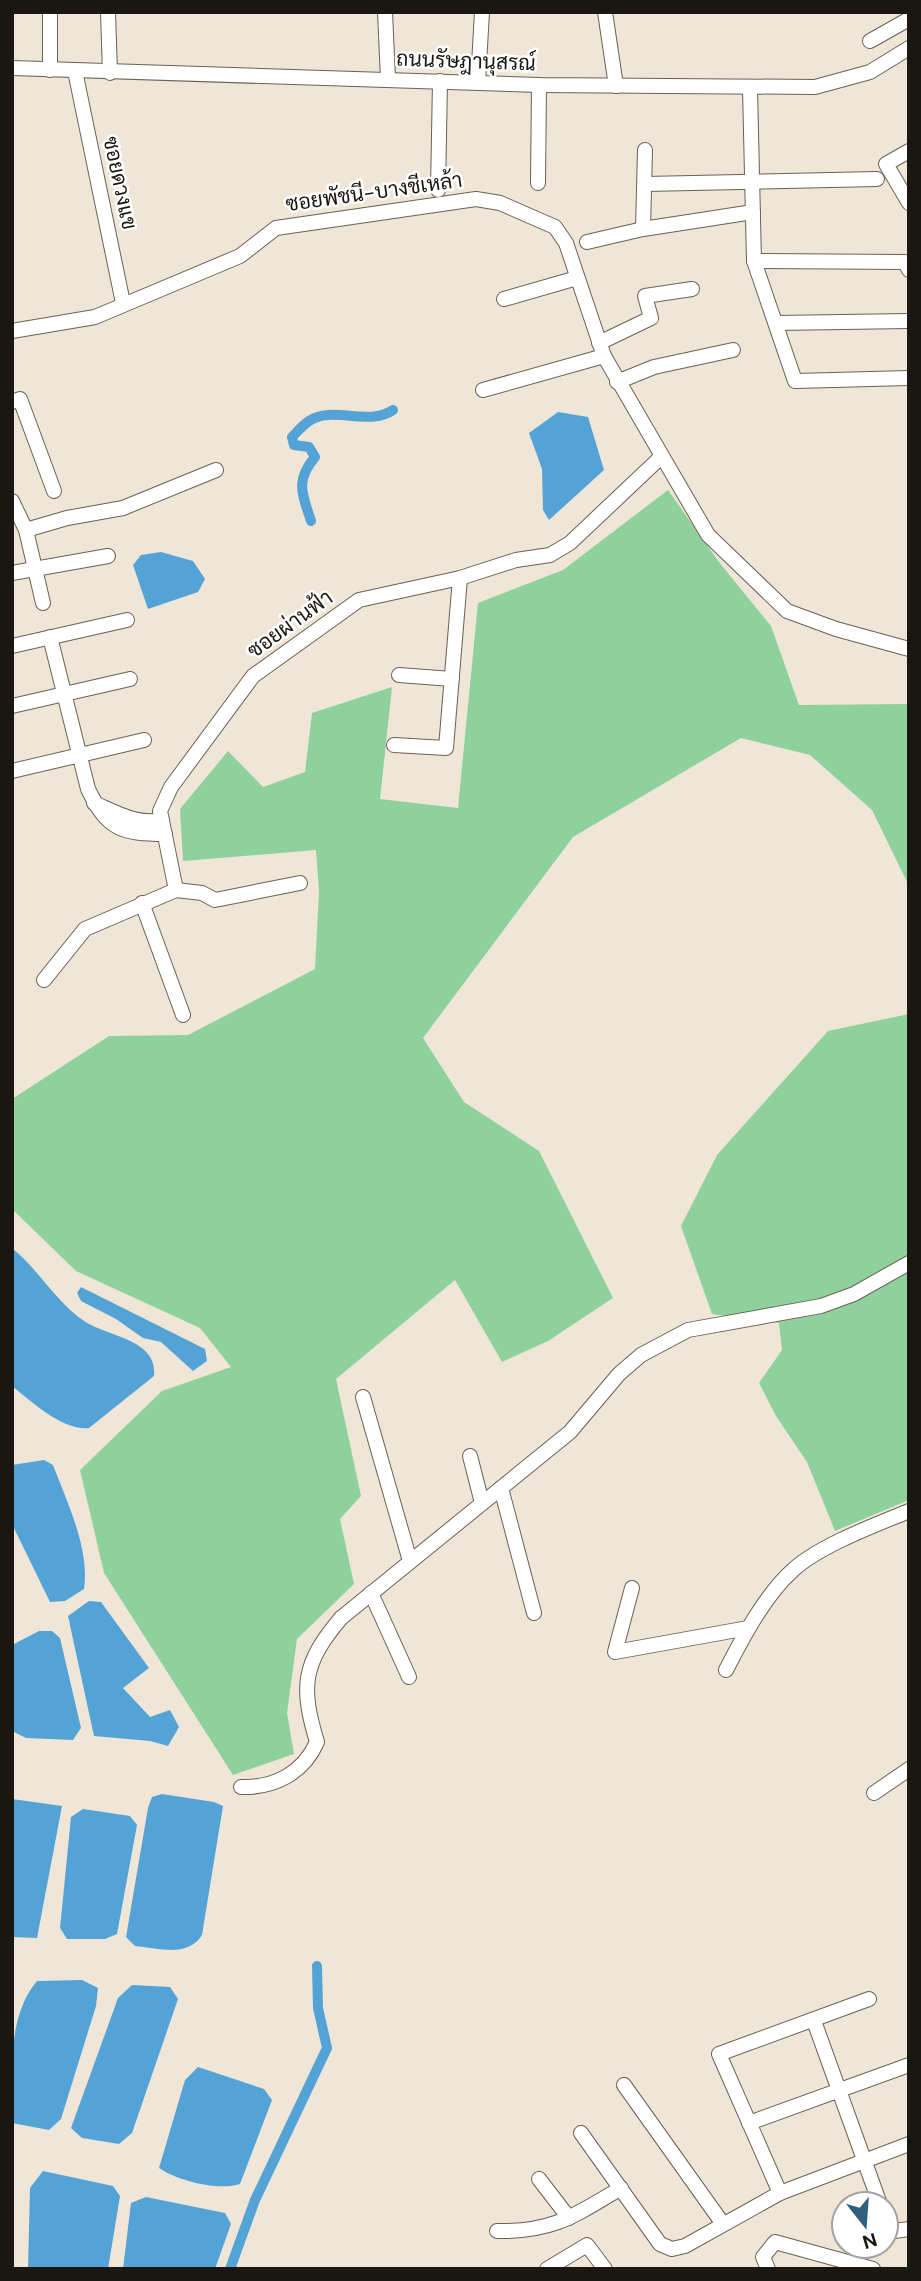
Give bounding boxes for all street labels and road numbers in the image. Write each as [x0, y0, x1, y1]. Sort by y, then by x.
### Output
street label: ถนนรัษฎานุสรณ์ [396, 45, 536, 77]
street label: ซอยดวงแข [96, 134, 144, 232]
street label: ซอยพัชนี-บางชีเหล้า [284, 166, 464, 218]
street label: ซอยผ่านฟ้า [242, 584, 338, 664]

